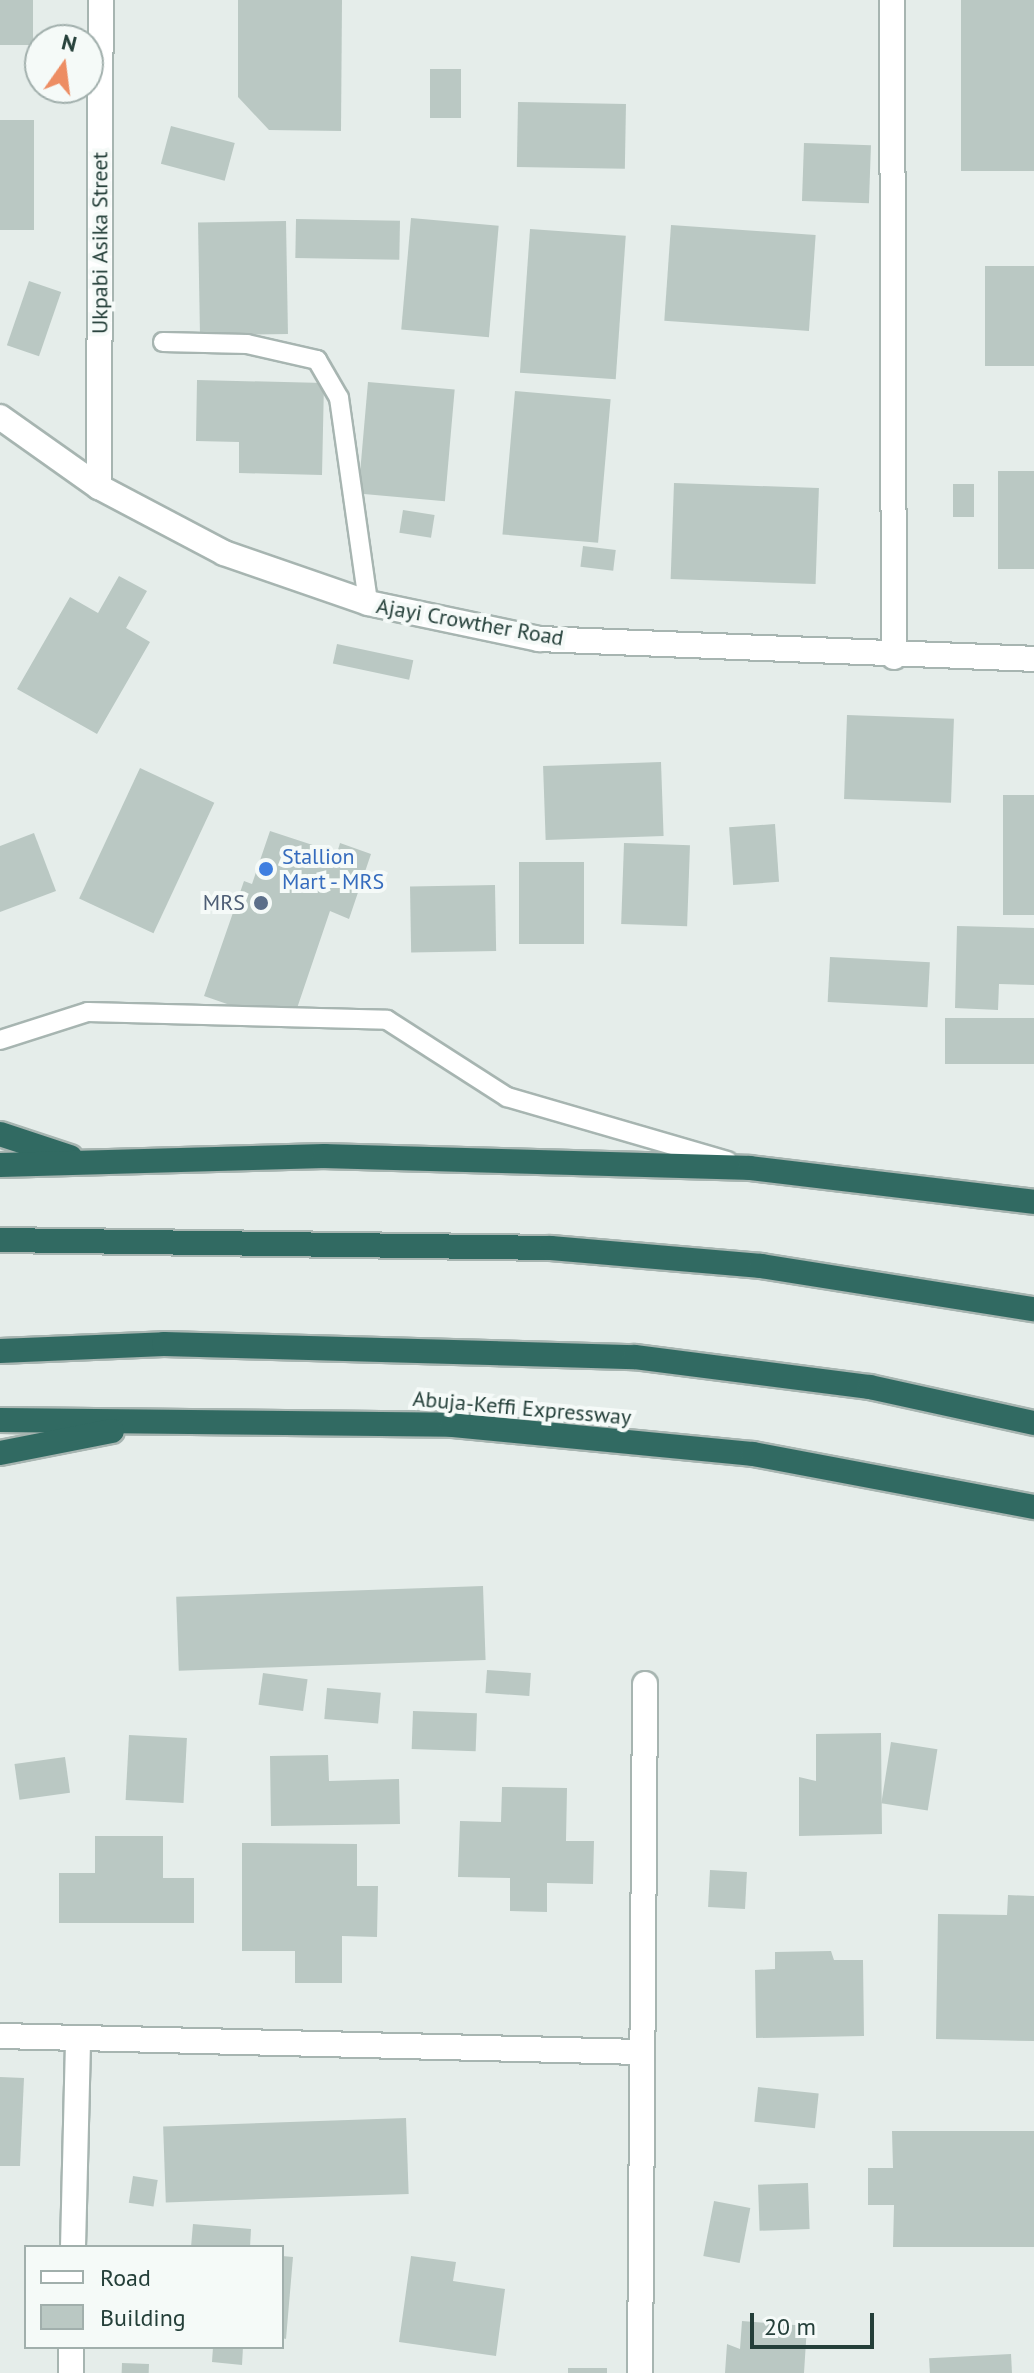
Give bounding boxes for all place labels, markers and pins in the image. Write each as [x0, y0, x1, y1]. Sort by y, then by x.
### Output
place label: Stallion Mart - MRS [282, 843, 388, 894]
marker: Stallion Mart - MRS [257, 860, 275, 878]
place label: MRS [203, 890, 245, 916]
marker: MRS [252, 894, 270, 912]

